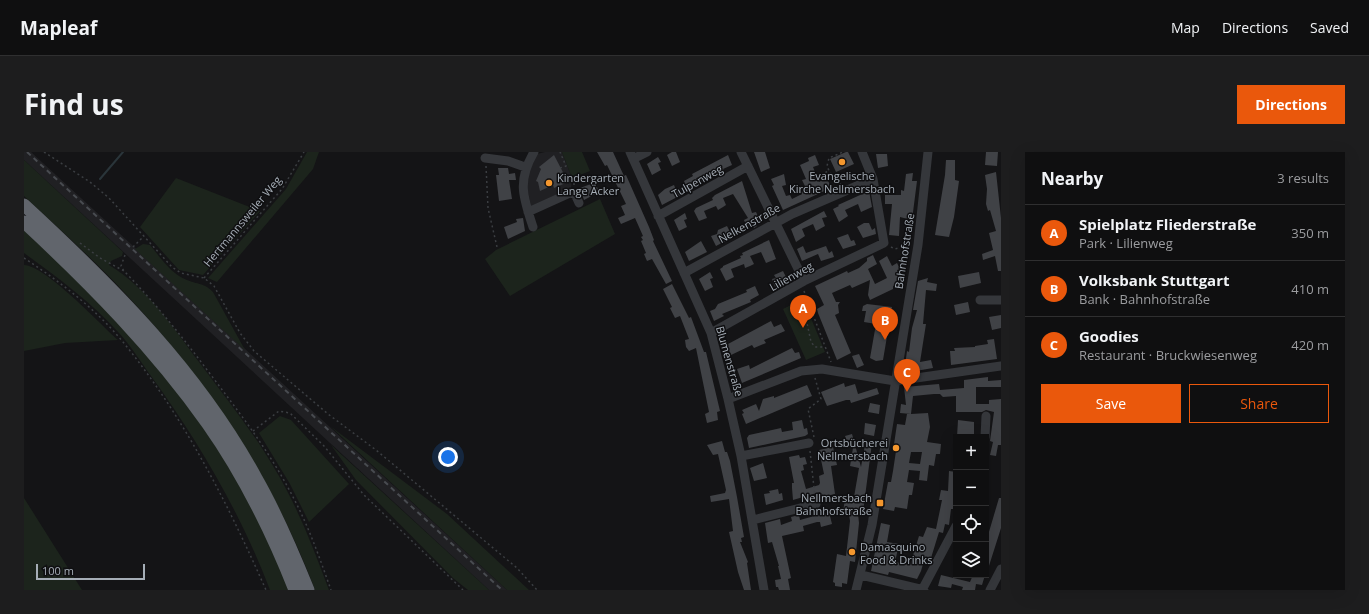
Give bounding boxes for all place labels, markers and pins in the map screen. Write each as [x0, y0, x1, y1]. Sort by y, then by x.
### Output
marker: Evangelische Kirche Nellmersbach [837, 157, 847, 167]
place label: Evangelische Kirche Nellmersbach [789, 168, 895, 196]
place label: Kindergarten Lange Äcker [557, 170, 624, 198]
marker: Kindergarten Lange Äcker [544, 178, 554, 188]
pin: A [790, 295, 816, 328]
pin: B [872, 307, 898, 340]
pin: C [894, 359, 920, 392]
place label: Ortsbücherei Nellmersbach [817, 435, 888, 463]
marker: Ortsbücherei Nellmersbach [891, 443, 901, 453]
place label: Nellmersbach Bahnhofstraße [795, 490, 872, 518]
marker: Nellmersbach Bahnhofstraße [875, 498, 885, 508]
place label: Damasquino Food & Drinks [860, 539, 932, 567]
marker: Damasquino Food & Drinks [847, 547, 857, 557]

